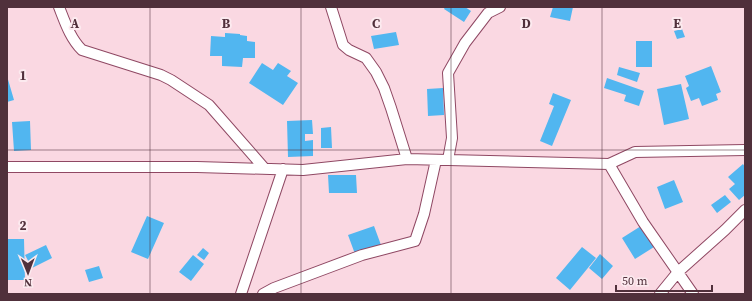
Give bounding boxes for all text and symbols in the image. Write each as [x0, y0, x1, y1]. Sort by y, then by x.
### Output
text: A [71, 15, 80, 32]
text: B [222, 15, 231, 32]
text: C [372, 15, 380, 32]
text: D [521, 15, 531, 32]
text: E [673, 15, 681, 32]
text: 1 [19, 67, 27, 84]
text: 2 [19, 217, 27, 234]
north arrow [8, 253, 48, 293]
scale bar [616, 267, 712, 293]
text: 50 m [622, 273, 648, 289]
text: N [24, 275, 32, 290]

